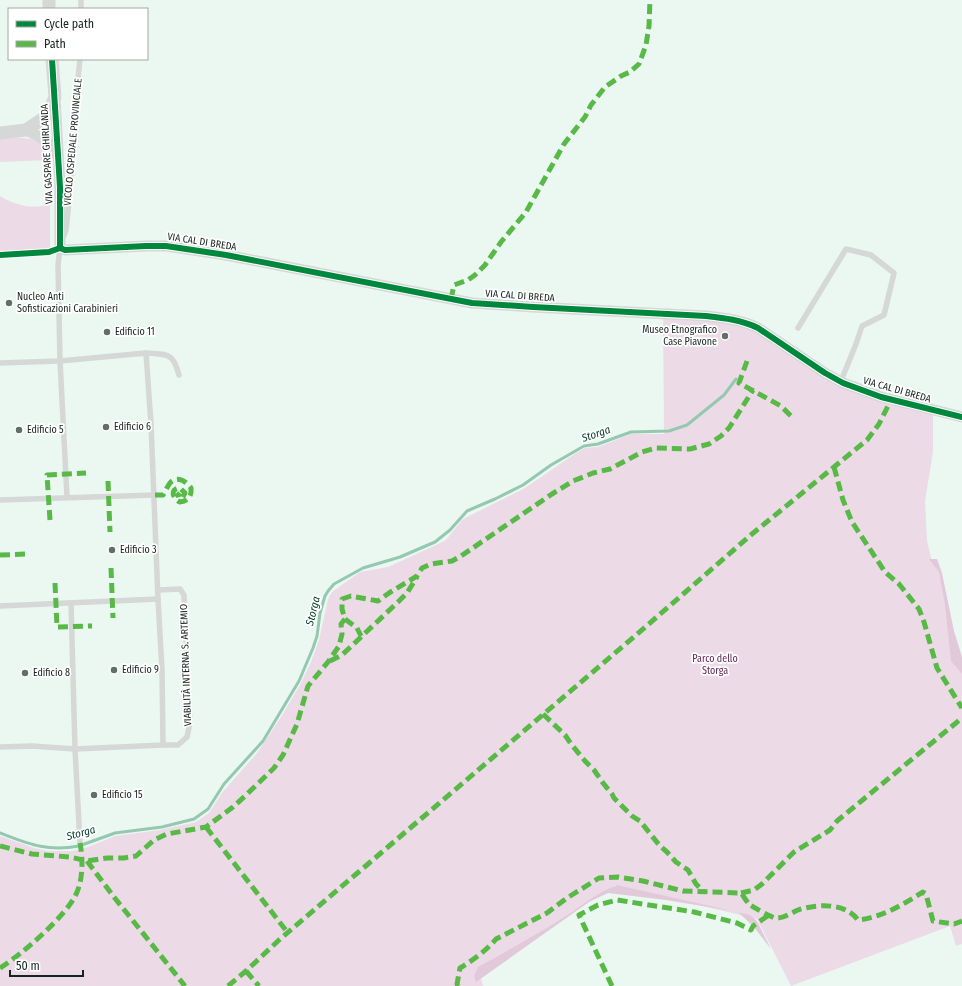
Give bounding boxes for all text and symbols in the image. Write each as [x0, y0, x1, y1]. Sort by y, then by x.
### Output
legend [8, 8, 148, 60]
text: Cycle path [44, 17, 94, 31]
text: Path [44, 37, 66, 51]
street label: VICOLO OSPEDALE PROVINCIALE [61, 78, 85, 206]
street label: VIA GASPARE GHIRLANDA [38, 103, 56, 204]
street label: VIA CAL DI BREDA [167, 231, 238, 254]
street label: VIA CAL DI BREDA [485, 288, 556, 304]
place label: Nucleo Anti Sofisticazioni Carabinieri [17, 291, 118, 315]
marker: Nucleo Anti Sofisticazioni Carabinieri [4, 298, 14, 308]
place label: Museo Etnografico Case Piavone [642, 324, 717, 348]
place label: Edificio 11 [115, 326, 155, 338]
marker: Edificio 11 [102, 327, 112, 337]
marker: Museo Etnografico Case Piavone [720, 331, 730, 341]
street label: VIA CAL DI BREDA [862, 375, 933, 406]
place label: Edificio 6 [114, 421, 151, 433]
marker: Edificio 6 [101, 422, 111, 432]
water label: Storga [579, 423, 612, 445]
place label: Edificio 5 [27, 424, 64, 436]
marker: Edificio 5 [14, 425, 24, 435]
place label: Edificio 3 [120, 544, 157, 556]
marker: Edificio 3 [107, 545, 117, 555]
water label: Storga [303, 595, 323, 628]
street label: VIABILITÀ INTERNA S. ARTEMIO [176, 604, 194, 726]
park label: Parco dello Storga [692, 653, 738, 677]
place label: Edificio 9 [122, 664, 159, 676]
marker: Edificio 9 [109, 665, 119, 675]
place label: Edificio 8 [33, 667, 70, 679]
marker: Edificio 8 [20, 668, 30, 678]
place label: Edificio 15 [102, 789, 143, 801]
marker: Edificio 15 [89, 790, 99, 800]
water label: Storga [64, 823, 97, 843]
scale bar [10, 952, 83, 978]
text: 50 m [16, 959, 40, 973]

